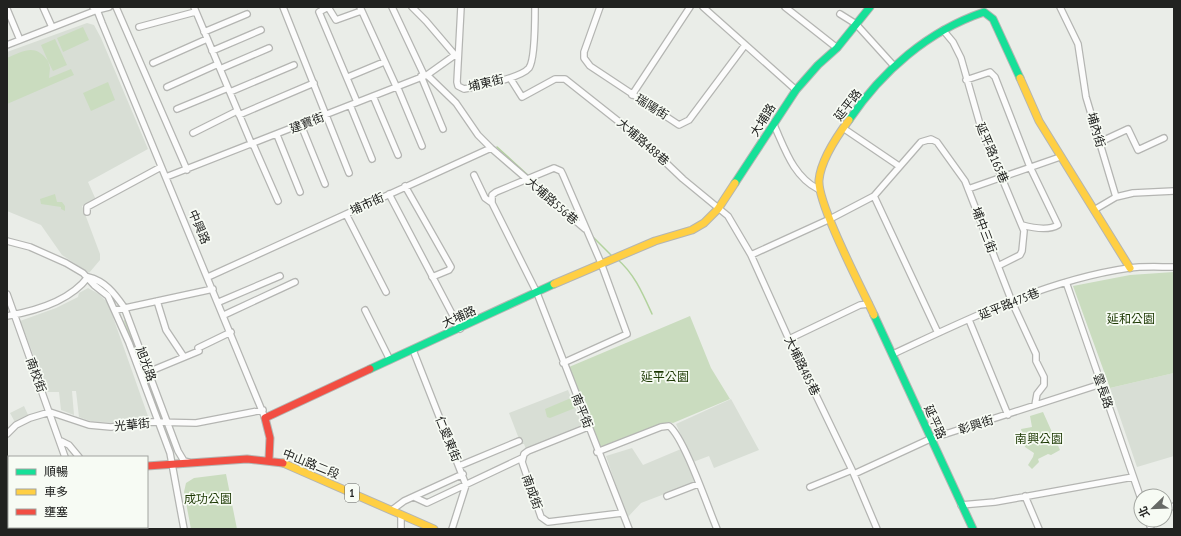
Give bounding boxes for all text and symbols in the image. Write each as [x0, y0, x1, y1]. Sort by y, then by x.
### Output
street label: 埔東街 [467, 71, 505, 94]
street label: 延平路 [831, 86, 865, 123]
street label: 瑞陽街 [633, 91, 672, 122]
street label: 大埔路 [747, 100, 778, 139]
street label: 建寶街 [287, 109, 326, 136]
street label: 埔內街 [1084, 110, 1109, 149]
street label: 大埔路488巷 [614, 115, 672, 168]
street label: 延平路165巷 [973, 120, 1012, 185]
street label: 大埔路556巷 [523, 174, 581, 227]
street label: 埔市街 [347, 189, 386, 218]
street label: 埔中三街 [969, 205, 1000, 255]
street label: 中興路 [186, 207, 213, 246]
street label: 延平路475巷 [976, 285, 1041, 323]
street label: 大埔路 [439, 302, 478, 331]
park label: 延和公園 [1107, 311, 1155, 326]
street label: 大埔路485巷 [782, 334, 823, 398]
street label: 旭光路 [133, 344, 160, 383]
street label: 南校街 [23, 355, 50, 394]
park label: 延平公園 [641, 369, 689, 384]
street label: 雲長路 [1091, 371, 1116, 410]
street label: 南平街 [569, 391, 596, 430]
street label: 延平路 [921, 402, 950, 441]
street label: 彰興街 [956, 412, 995, 437]
street label: 仁愛東街 [433, 414, 464, 464]
street label: 光華街 [113, 415, 151, 434]
park label: 南興公園 [1015, 431, 1063, 446]
street label: 中山路二段 [281, 445, 342, 482]
legend [8, 456, 148, 528]
text: 順暢 [44, 464, 68, 479]
street label: 南成街 [519, 472, 546, 511]
text: 車多 [44, 484, 68, 499]
road number: 1 [345, 484, 359, 502]
north arrow [1133, 488, 1173, 528]
park label: 成功公園 [184, 491, 232, 506]
text: 壅塞 [44, 504, 68, 519]
text: 北 [1135, 504, 1152, 520]

